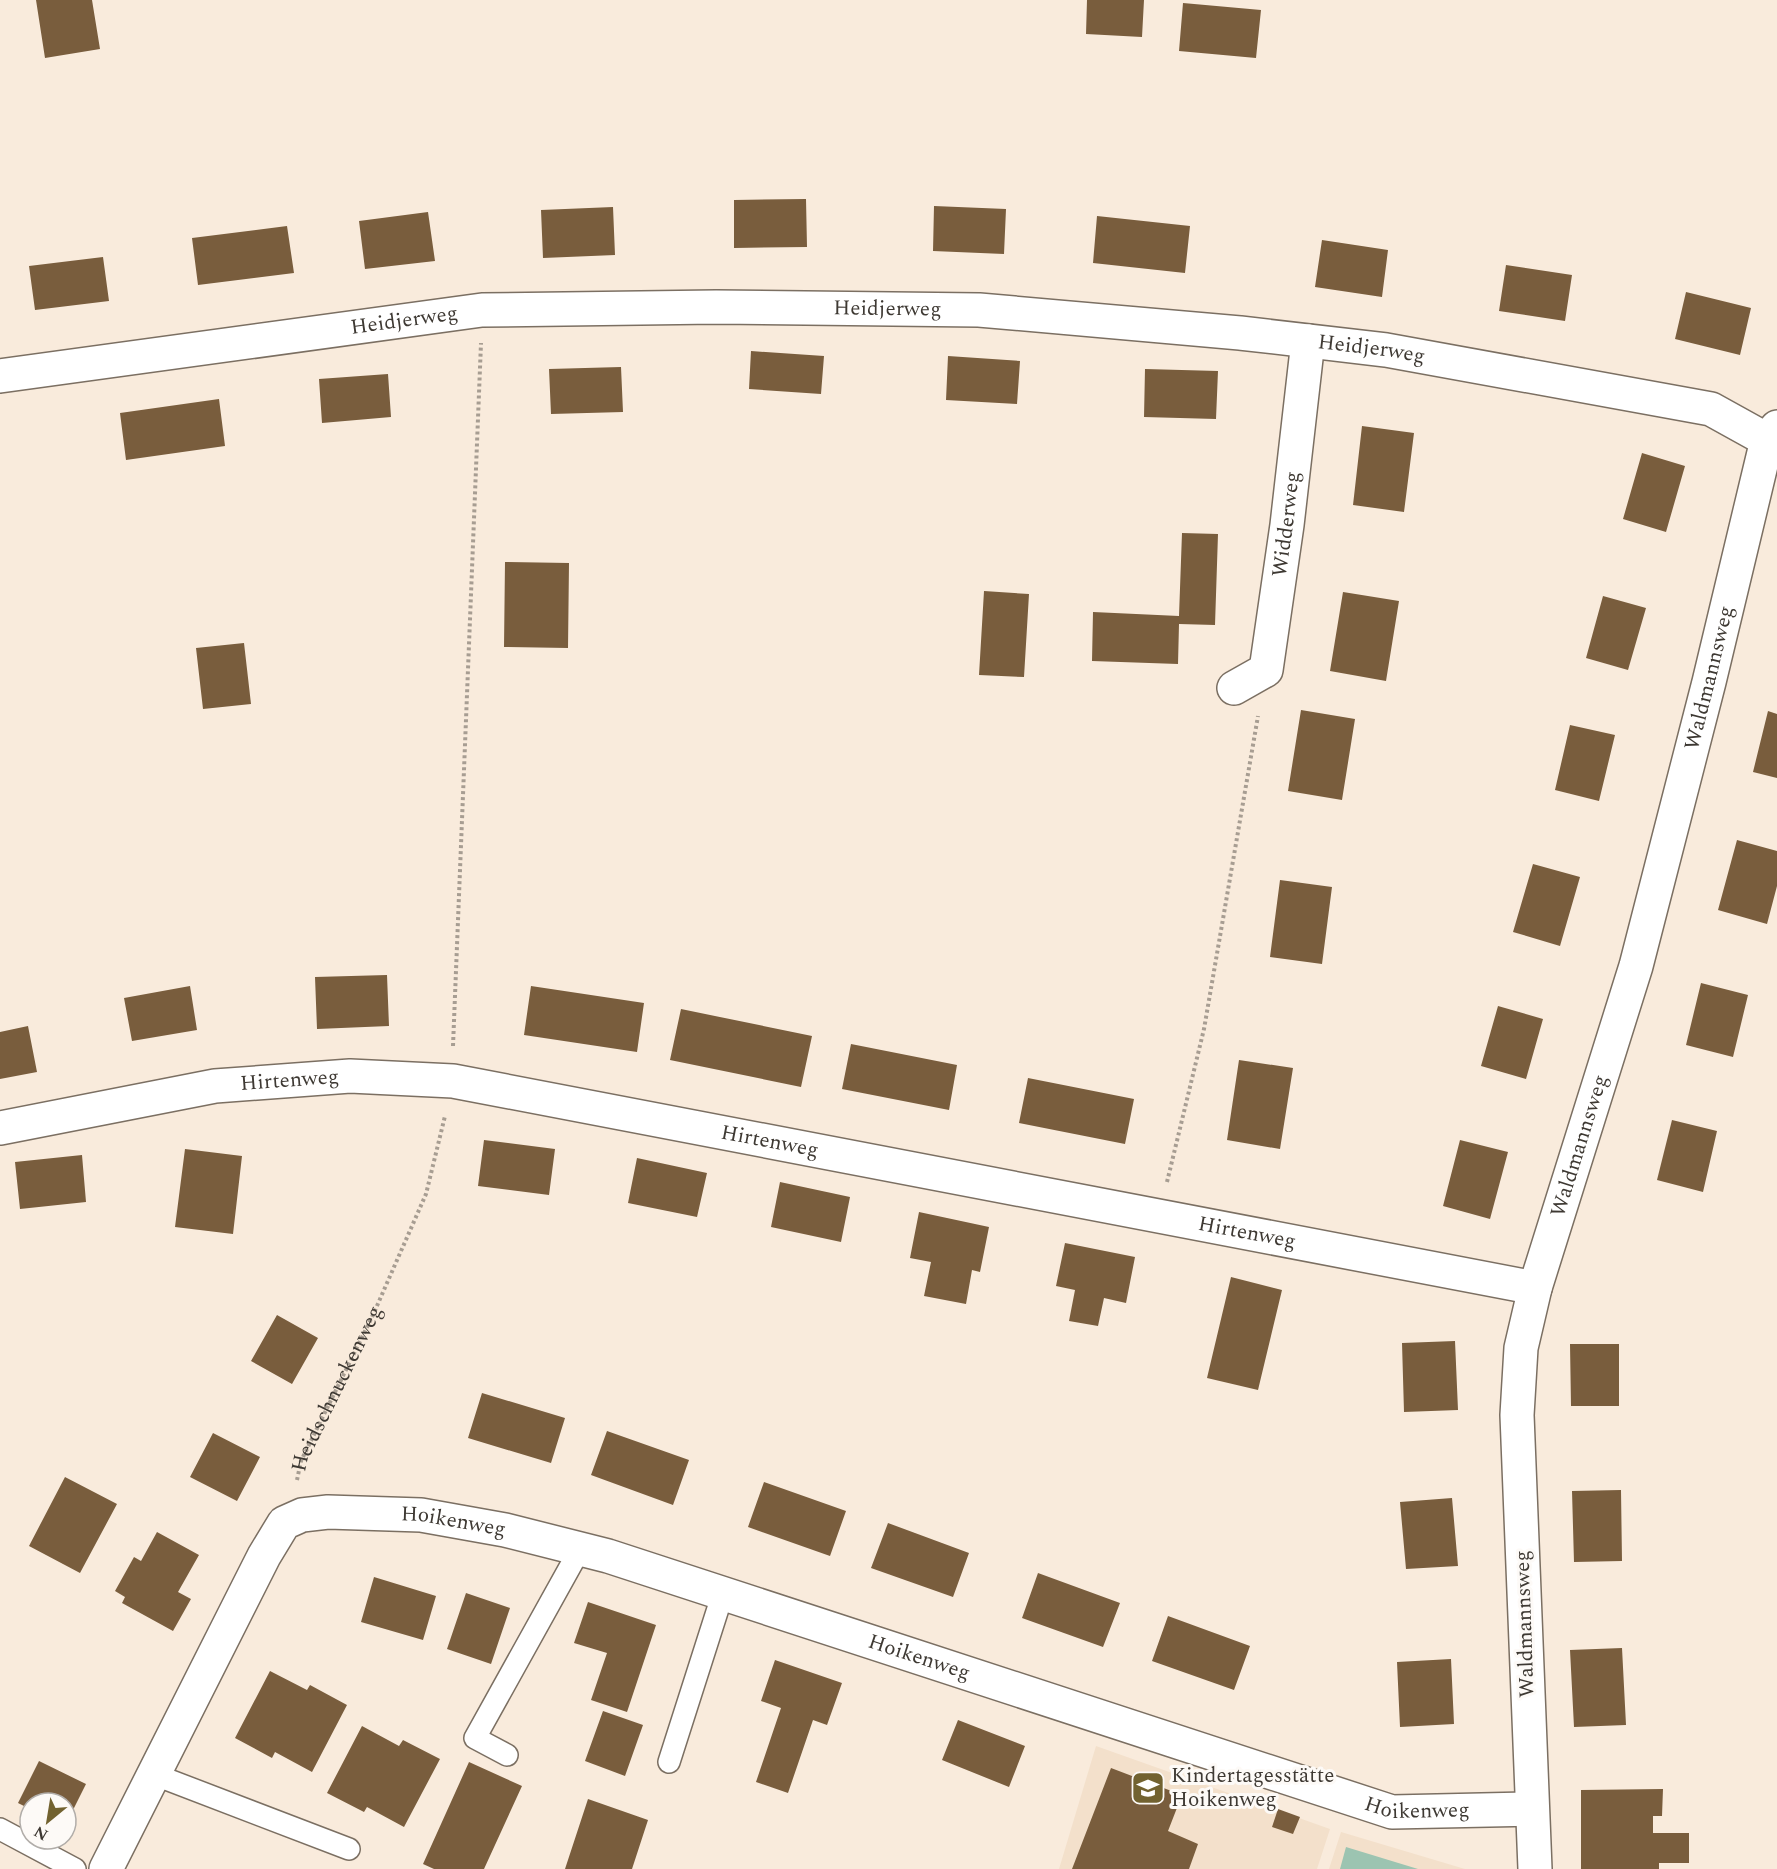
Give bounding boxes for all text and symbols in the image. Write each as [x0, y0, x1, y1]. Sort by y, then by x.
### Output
street label: Heidjerweg [833, 292, 942, 326]
street label: Heidjerweg [349, 297, 460, 344]
street label: Heidjerweg [1316, 326, 1428, 373]
street label: Widderweg [1264, 470, 1309, 579]
street label: Waldmannsweg [1676, 602, 1743, 753]
street label: Hirtenweg [239, 1061, 340, 1100]
street label: Waldmannsweg [1542, 1071, 1617, 1221]
street label: Hirtenweg [718, 1117, 821, 1167]
street label: Hirtenweg [1195, 1208, 1299, 1258]
street label: Heidschnuckenweg [283, 1301, 391, 1474]
street label: Hoikenweg [400, 1498, 508, 1546]
street label: Waldmannsweg [1506, 1550, 1544, 1698]
street label: Hoikenweg [864, 1626, 974, 1689]
place label: Kindertagesstätte Hoikenweg [1171, 1760, 1334, 1816]
school or university icon: Kindertagesstätte Hoikenweg [1130, 1770, 1166, 1806]
street label: Hoikenweg [1360, 1788, 1470, 1828]
north arrow [18, 1791, 78, 1851]
text: N [29, 1819, 53, 1847]

